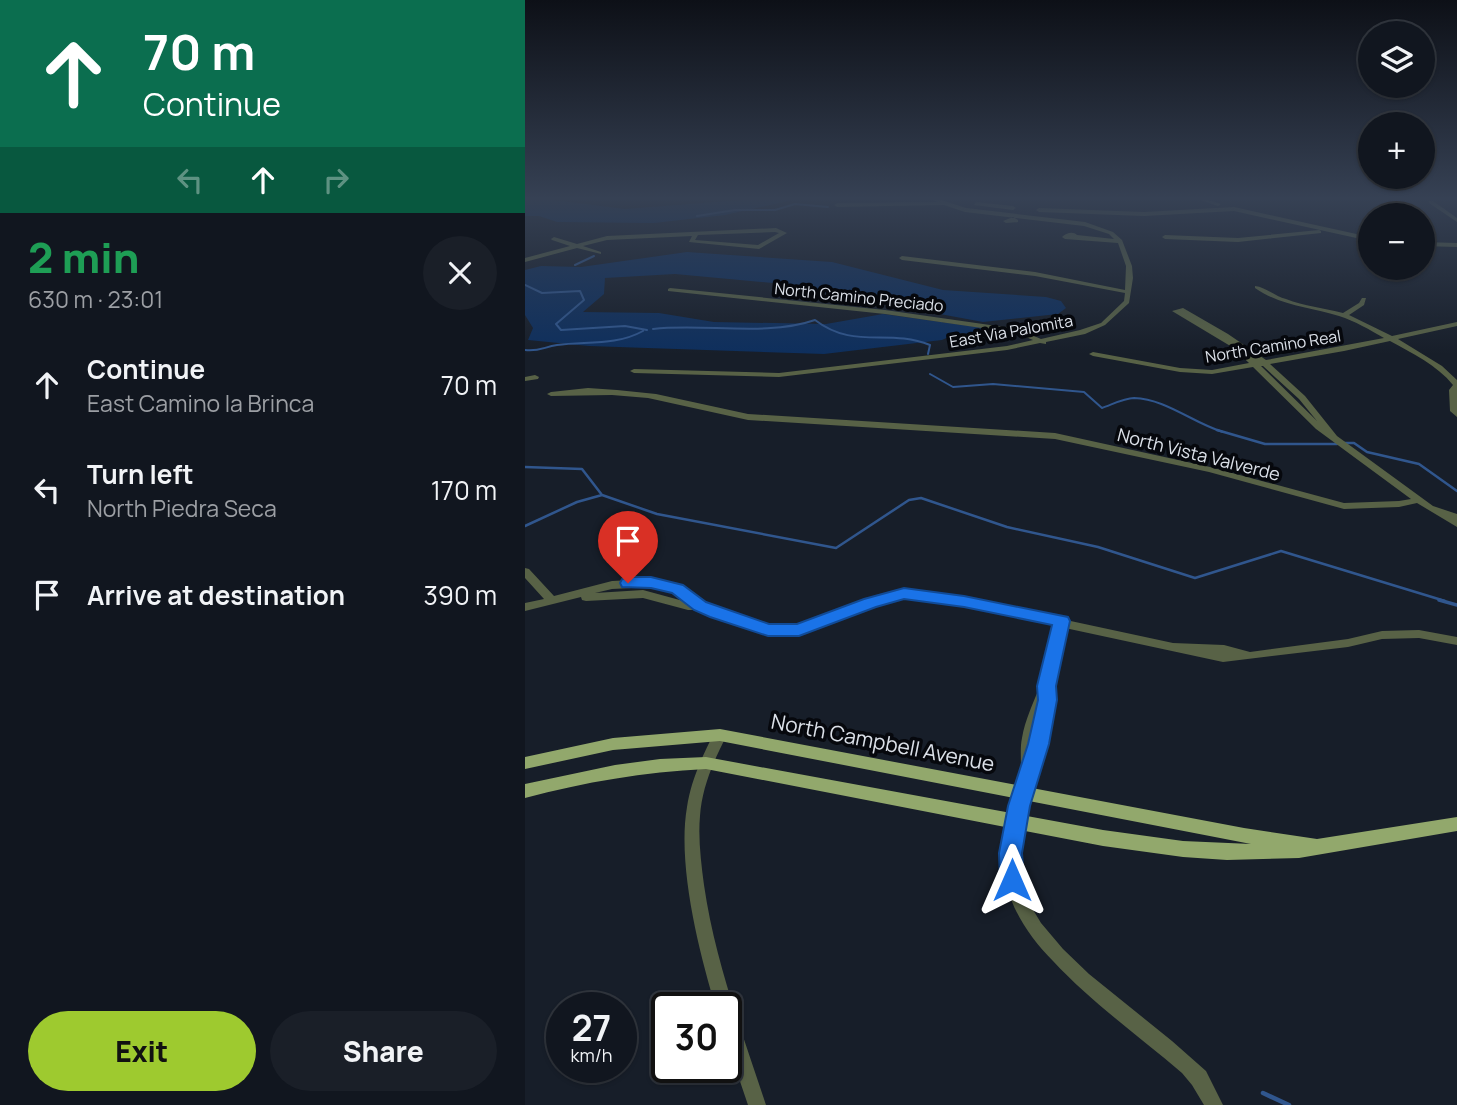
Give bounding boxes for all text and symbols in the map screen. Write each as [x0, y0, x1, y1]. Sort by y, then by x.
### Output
text: 70 m [143, 18, 255, 85]
map controls [1358, 21, 1435, 280]
button: layers [1358, 21, 1435, 98]
icon: ahead [28, 28, 119, 119]
text: Continue [143, 82, 281, 126]
button: + [1358, 112, 1435, 189]
icon: left [171, 161, 209, 199]
icon: ahead [244, 161, 282, 199]
icon: right [317, 161, 355, 199]
button: − [1358, 203, 1435, 280]
text: 2 min [28, 228, 139, 286]
button: close [423, 236, 497, 310]
street label: North Camino Preciado [773, 277, 945, 317]
text: 630 m · 23:01 [28, 283, 163, 315]
street label: East Via Palomita [947, 309, 1075, 353]
street label: North Camino Real [1204, 324, 1342, 368]
text: Continue [87, 351, 205, 387]
icon: ahead [28, 366, 66, 404]
text: 70 m [441, 367, 497, 403]
text: East Camino la Brinca [87, 387, 314, 419]
street label: North Vista Valverde [1115, 422, 1283, 486]
text: Turn left [87, 456, 194, 492]
icon: left [28, 471, 66, 509]
text: 170 m [431, 472, 497, 508]
text: North Piedra Seca [87, 492, 277, 524]
pin [598, 511, 658, 583]
icon: arrive [609, 522, 647, 560]
icon: arrive [28, 576, 66, 614]
text: Arrive at destination [87, 577, 345, 613]
text: 390 m [423, 577, 497, 613]
street label: North Campbell Avenue [769, 707, 997, 777]
position arrow [975, 843, 1049, 917]
speed limit sign: 30 [651, 992, 742, 1083]
text: 27 [572, 1004, 611, 1052]
button: Exit [28, 1011, 256, 1091]
button: Share [270, 1011, 497, 1091]
text: km/h [571, 1043, 612, 1067]

